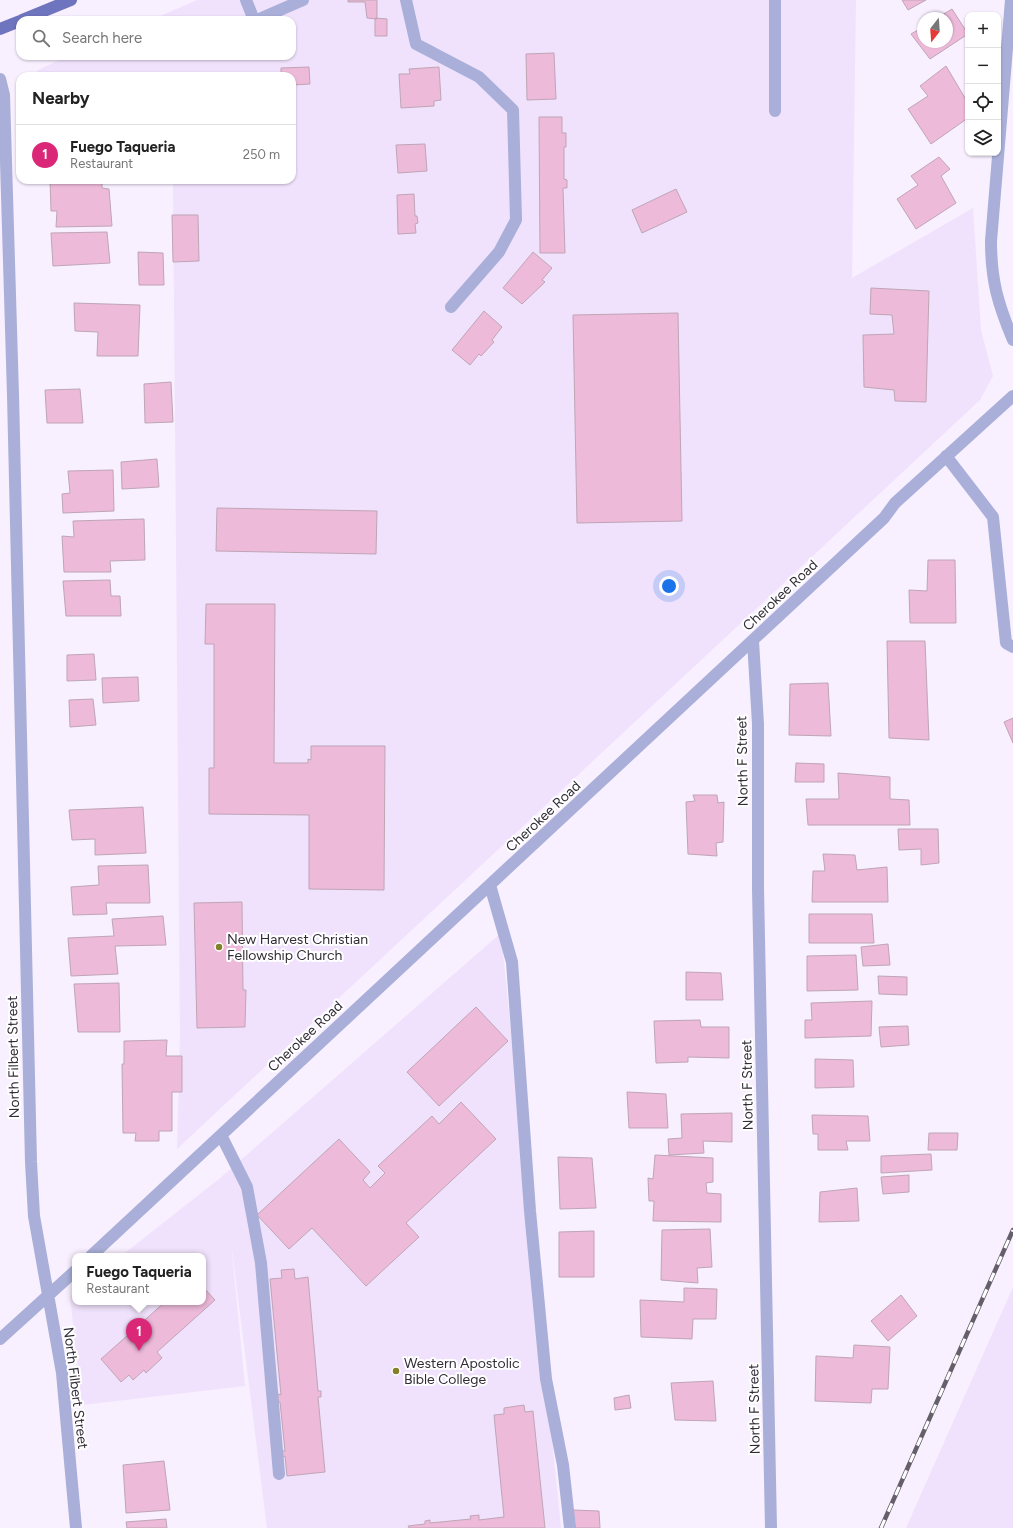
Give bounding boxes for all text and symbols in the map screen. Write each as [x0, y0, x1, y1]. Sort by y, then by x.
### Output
north arrow [917, 12, 953, 48]
map controls [965, 12, 1001, 156]
button: + [965, 12, 1001, 48]
search box [16, 16, 296, 60]
icon: search [30, 27, 52, 49]
text: Search here [62, 29, 142, 47]
button: − [965, 48, 1001, 84]
button: locate [965, 84, 1001, 120]
text: Nearby [32, 88, 90, 108]
button: layers [965, 120, 1001, 156]
text: Fuego Taqueria [70, 138, 175, 156]
text: 1 [42, 147, 48, 162]
text: 250 m [243, 147, 280, 162]
text: Restaurant [70, 156, 133, 171]
street label: Cherokee Road [739, 556, 821, 634]
your location [659, 576, 679, 596]
street label: North F Street [733, 716, 752, 806]
street label: Cherokee Road [502, 777, 584, 855]
place label: New Harvest Christian Fellowship Church [227, 931, 368, 964]
marker: New Harvest Christian Fellowship Church [214, 942, 224, 952]
street label: North Filbert Street [4, 995, 23, 1118]
street label: Cherokee Road [264, 997, 346, 1075]
street label: North F Street [738, 1040, 757, 1130]
popup [72, 1253, 206, 1305]
text: Fuego Taqueria [86, 1263, 192, 1281]
text: Restaurant [86, 1281, 150, 1296]
pin: 1 [126, 1318, 152, 1351]
street label: North Filbert Street [60, 1326, 91, 1450]
place label: Western Apostolic Bible College [404, 1355, 520, 1388]
street label: North F Street [745, 1364, 764, 1454]
marker: Western Apostolic Bible College [391, 1366, 401, 1376]

